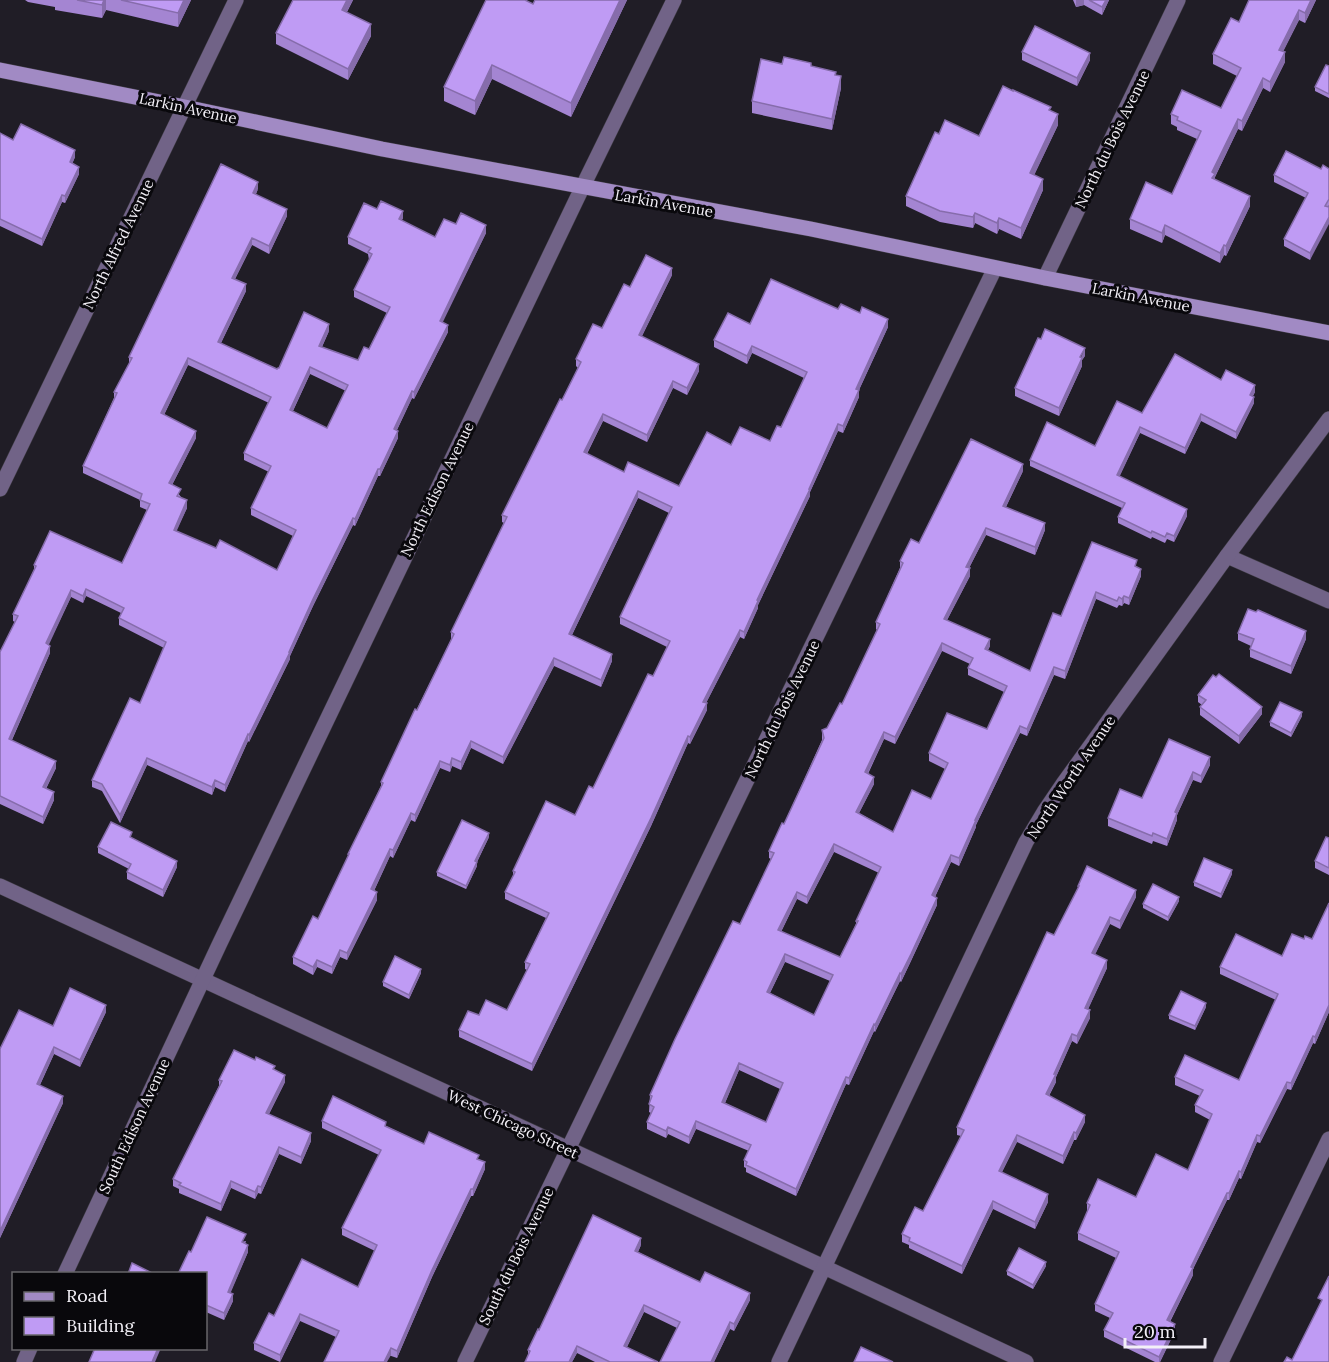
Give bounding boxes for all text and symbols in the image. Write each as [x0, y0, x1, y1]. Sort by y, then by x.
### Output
street label: North du Bois Avenue [1070, 67, 1154, 211]
street label: Larkin Avenue [137, 88, 239, 128]
street label: North Alfred Avenue [78, 176, 158, 312]
street label: Larkin Avenue [613, 185, 715, 221]
street label: Larkin Avenue [1090, 278, 1192, 316]
street label: North Edison Avenue [396, 419, 478, 559]
street label: North du Bois Avenue [740, 637, 824, 781]
street label: North Worth Avenue [1023, 712, 1119, 842]
street label: South Edison Avenue [94, 1055, 174, 1197]
street label: West Chicago Street [445, 1085, 582, 1163]
street label: South du Bois Avenue [474, 1184, 558, 1328]
legend [12, 1272, 207, 1350]
text: Road [66, 1284, 108, 1307]
scale bar [1125, 1311, 1204, 1349]
text: Building [66, 1314, 136, 1337]
text: 20 m [1134, 1320, 1176, 1343]

